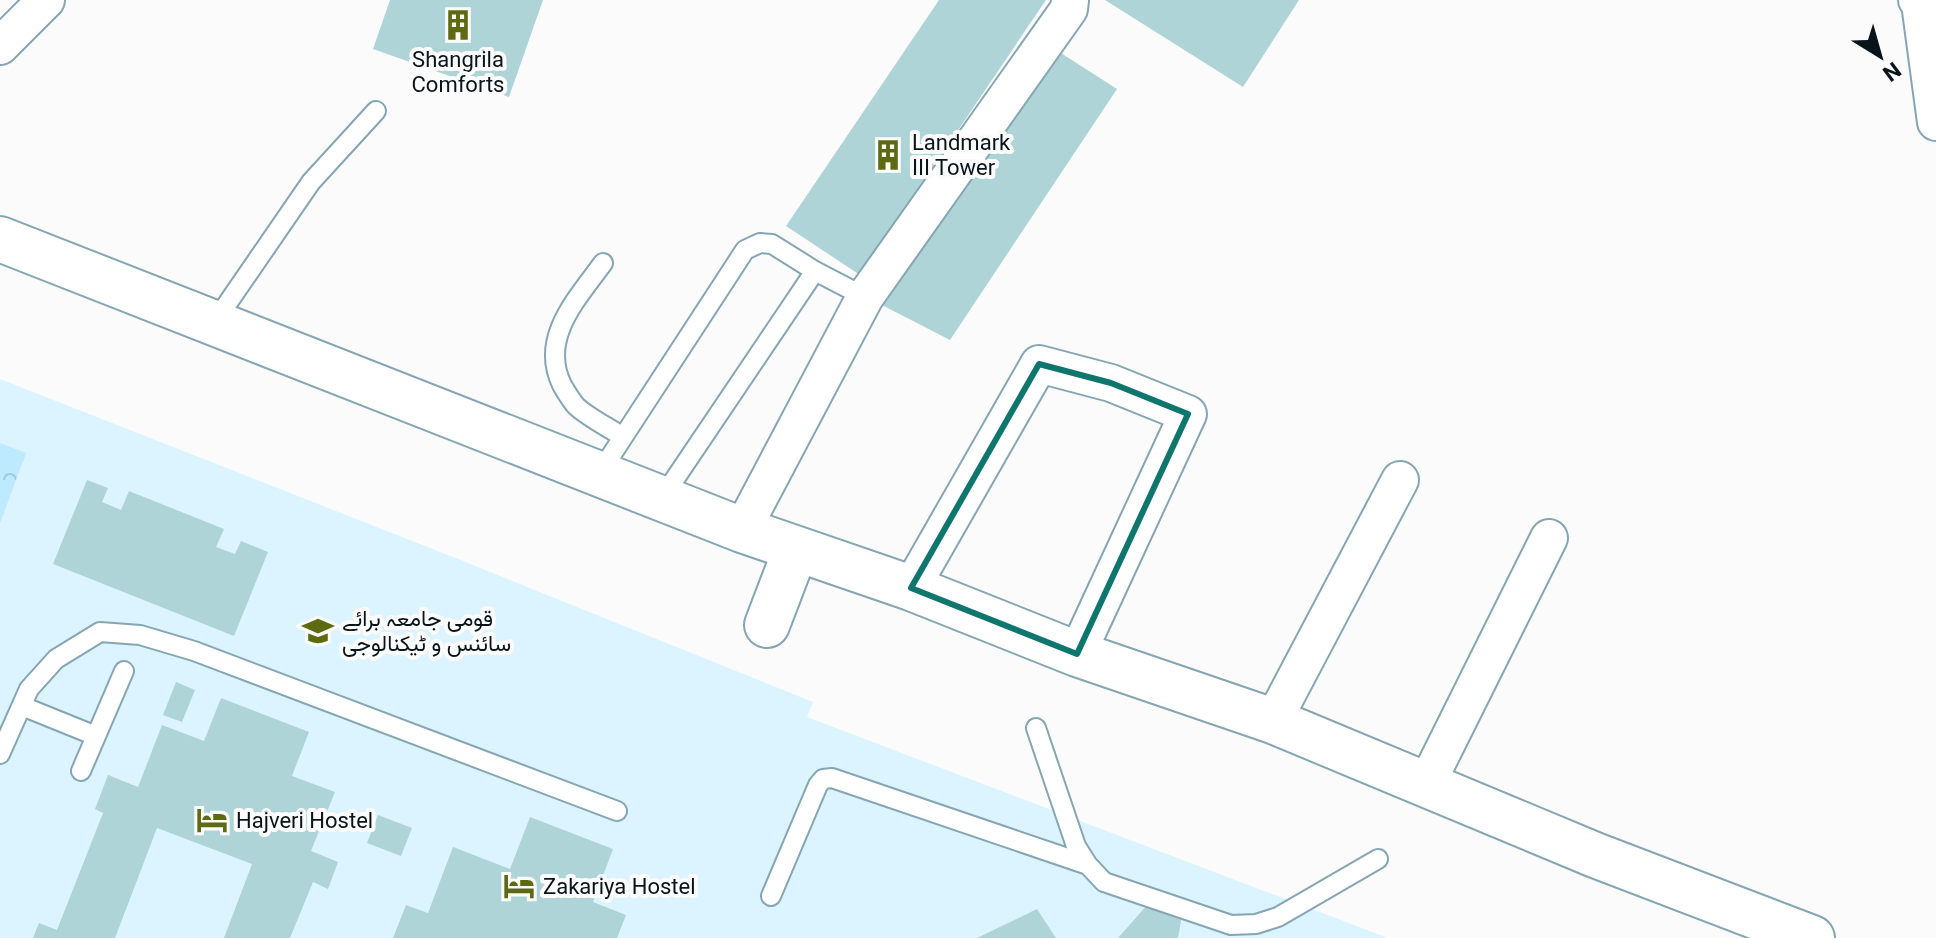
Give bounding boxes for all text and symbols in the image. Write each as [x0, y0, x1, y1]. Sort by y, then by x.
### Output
building icon: Shangrila Comforts [441, 8, 475, 42]
north arrow [1840, 16, 1920, 96]
place label: Shangrila Comforts [412, 47, 504, 97]
text: N [1878, 57, 1905, 86]
place label: Landmark III Tower [912, 130, 1011, 180]
building icon: Landmark III Tower [871, 138, 905, 172]
place label: قومی جامعہ برائے سائنس و ٹیکنالوجی [342, 606, 511, 657]
school or university icon: قومی جامعہ برائے سائنس و ٹیکنالوجی [301, 614, 335, 648]
hotel icon: Hajveri Hostel [195, 803, 229, 837]
place label: Hajveri Hostel [236, 808, 373, 833]
hotel icon: Zakariya Hostel [502, 869, 536, 903]
place label: Zakariya Hostel [543, 874, 696, 899]

